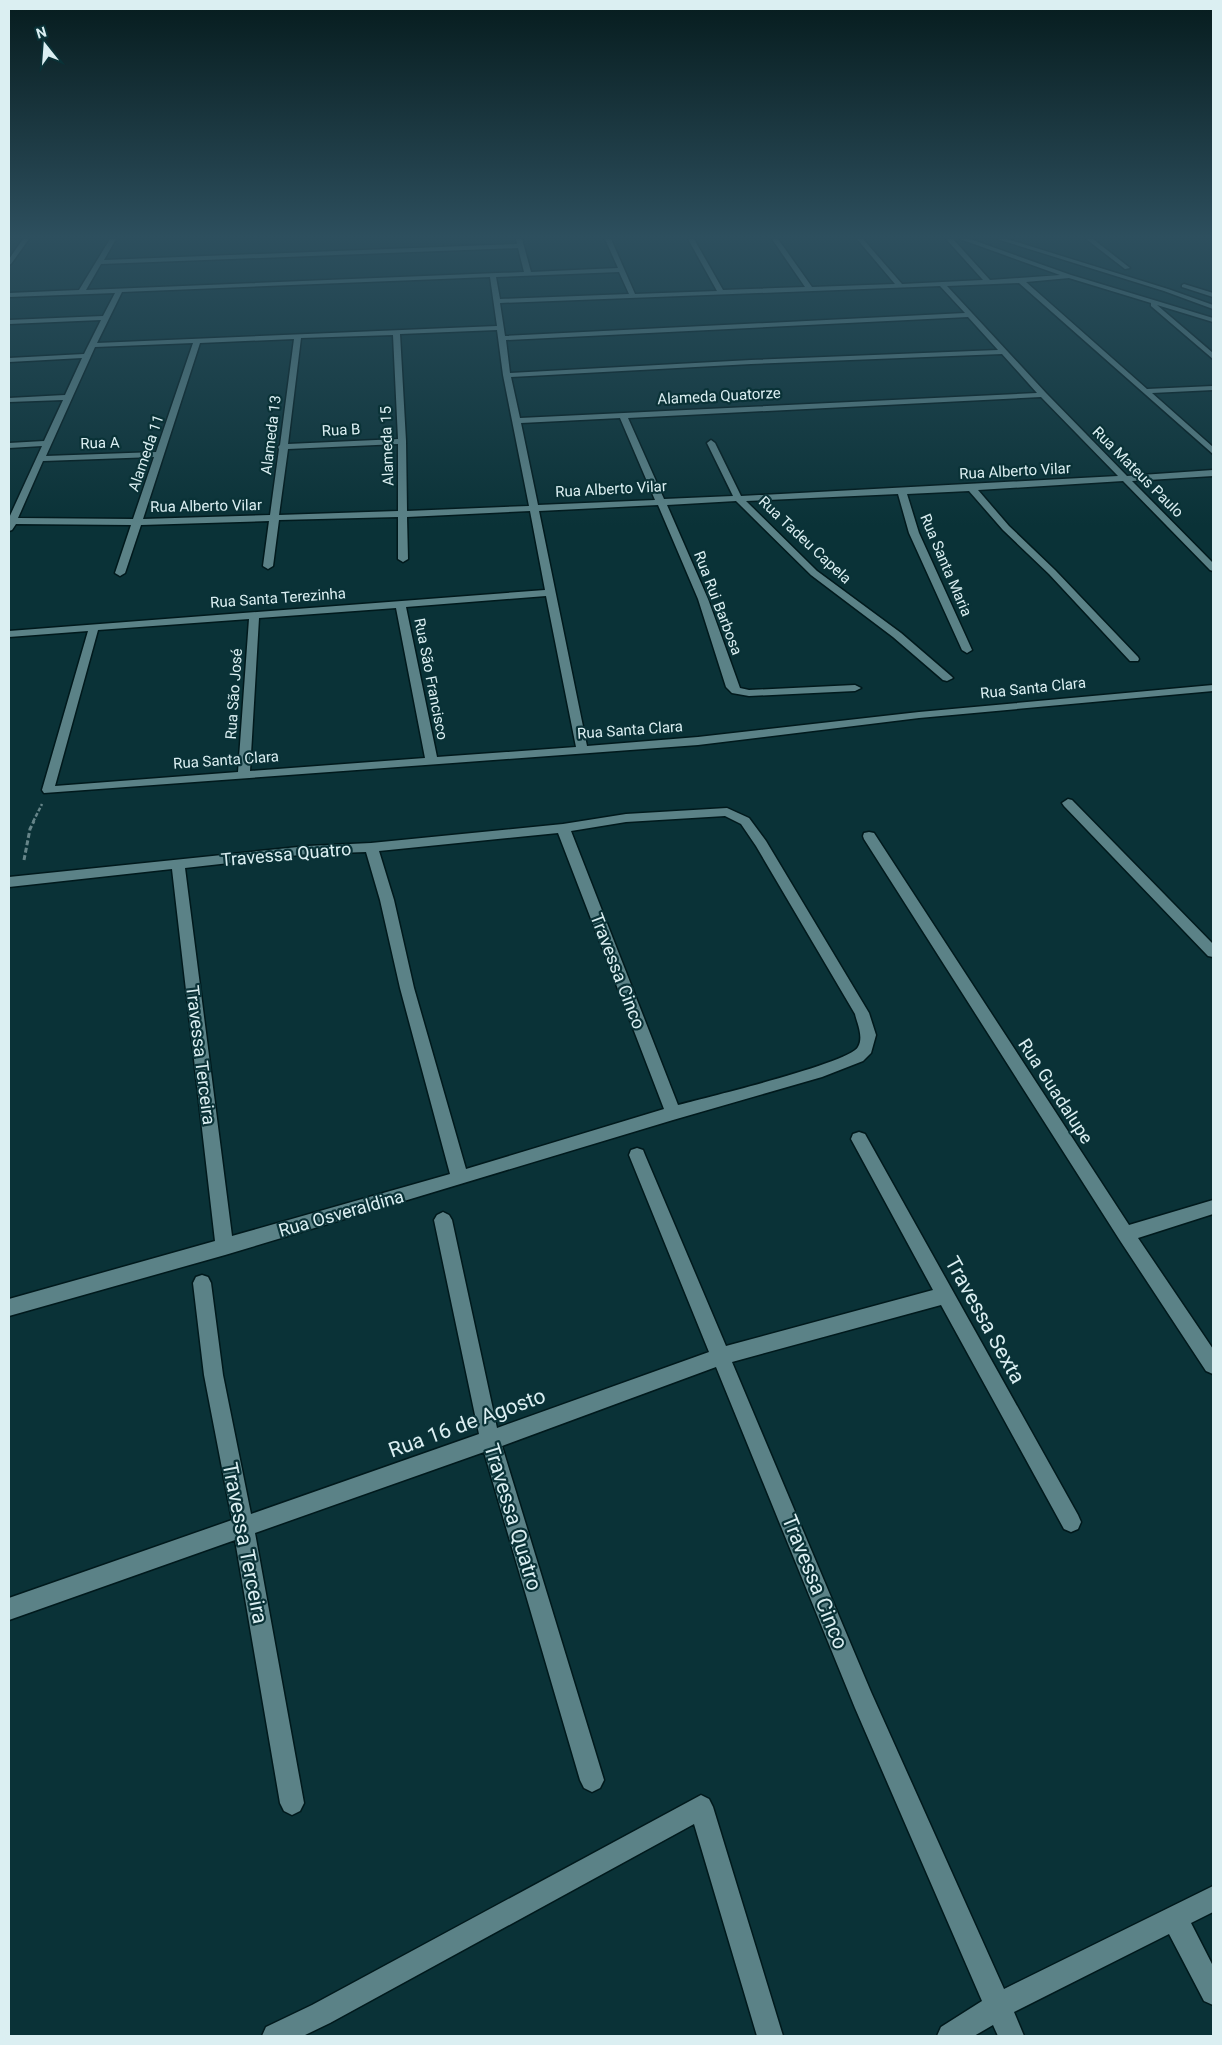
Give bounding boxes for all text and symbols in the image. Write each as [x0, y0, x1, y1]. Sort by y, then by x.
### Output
north arrow [20, 20, 70, 70]
text: N [34, 23, 48, 42]
street label: Alameda Quatorze [657, 384, 781, 408]
street label: Alameda 13 [257, 394, 285, 476]
street label: Alameda 15 [377, 406, 397, 486]
street label: Alameda 11 [124, 412, 168, 494]
street label: Rua B [321, 420, 361, 440]
street label: Rua Mateus Paulo [1089, 423, 1187, 521]
street label: Rua A [80, 433, 120, 453]
street label: Rua Alberto Vilar [959, 459, 1071, 483]
street label: Rua Alberto Vilar [555, 477, 667, 501]
street label: Rua Tadeu Capela [755, 493, 855, 587]
street label: Rua Alberto Vilar [150, 496, 262, 516]
street label: Rua Santa Maria [916, 511, 976, 619]
street label: Rua Rui Barbosa [690, 549, 746, 657]
street label: Rua Santa Terezinha [209, 584, 347, 612]
street label: Rua São Francisco [410, 617, 452, 741]
street label: Rua São José [222, 648, 246, 740]
street label: Rua Santa Clara [979, 674, 1087, 702]
street label: Rua Santa Clara [576, 717, 684, 743]
street label: Rua Santa Clara [172, 747, 280, 773]
street label: Travessa Quatro [220, 838, 352, 870]
street label: Travessa Cinco [586, 910, 650, 1032]
street label: Travessa Terceira [182, 984, 220, 1126]
street label: Rua Guadalupe [1014, 1034, 1098, 1148]
street label: Rua Osveraldina [276, 1185, 406, 1241]
street label: Travessa Sexta [940, 1252, 1030, 1388]
street label: Rua 16 de Agosto [385, 1383, 549, 1463]
street label: Travessa Quatro [479, 1441, 547, 1593]
street label: Travessa Terceira [218, 1460, 272, 1626]
street label: Travessa Cinco [777, 1511, 853, 1653]

